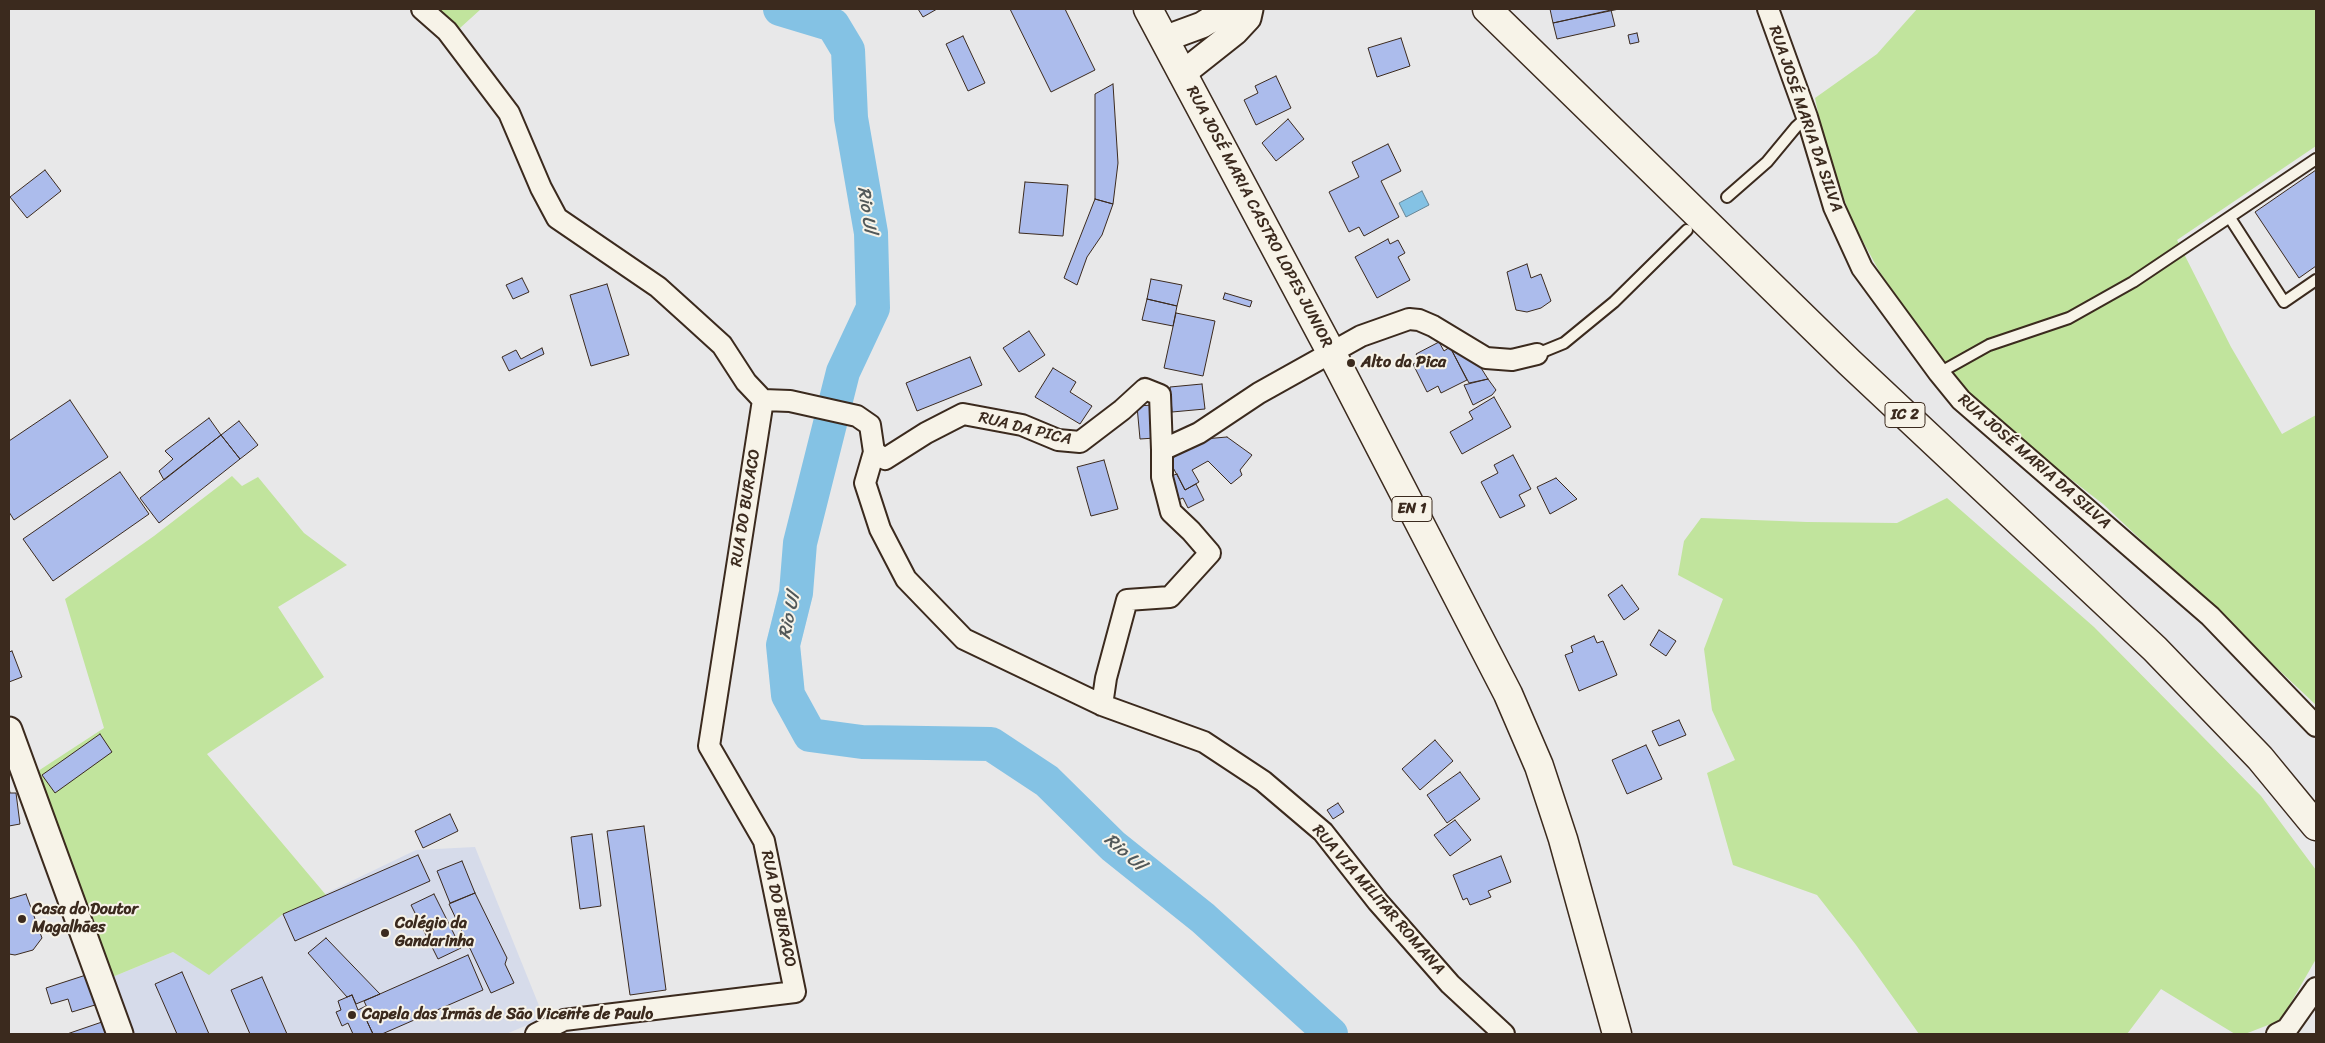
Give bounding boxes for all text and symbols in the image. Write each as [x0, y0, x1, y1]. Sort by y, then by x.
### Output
street label: RUA JOSÉ MARIA DA SILVA [1764, 23, 1846, 215]
street label: RUA JOSÉ MARIA CASTRO LOPES JUNIOR [1182, 83, 1336, 351]
water label: Rio Ul [852, 185, 880, 235]
place label: Alto da Pica [1361, 353, 1446, 373]
marker: Alto da Pica [1345, 357, 1357, 369]
street label: RUA JOSÉ MARIA DA SILVA [1954, 391, 2114, 533]
road number: IC 2 [1885, 402, 1925, 428]
street label: RUA DA PICA [977, 408, 1073, 450]
street label: RUA DO BURACO [727, 448, 765, 568]
road number: EN 1 [1392, 496, 1432, 522]
water label: Rio Ul [775, 591, 805, 641]
street label: RUA VIA MILITAR ROMANA [1308, 821, 1448, 979]
water label: Rio Ul [1099, 830, 1149, 876]
street label: RUA DO BURACO [756, 849, 800, 969]
place label: Casa do Doutor Magalhães [32, 900, 138, 938]
marker: Casa do Doutor Magalhães [16, 913, 28, 925]
place label: Colégio da Gandarinha [395, 914, 474, 952]
marker: Colégio da Gandarinha [379, 927, 391, 939]
place label: Capela das Irmãs de São Vicente de Paulo [362, 1005, 653, 1025]
marker: Capela das Irmãs de São Vicente de Paulo [346, 1009, 358, 1021]

